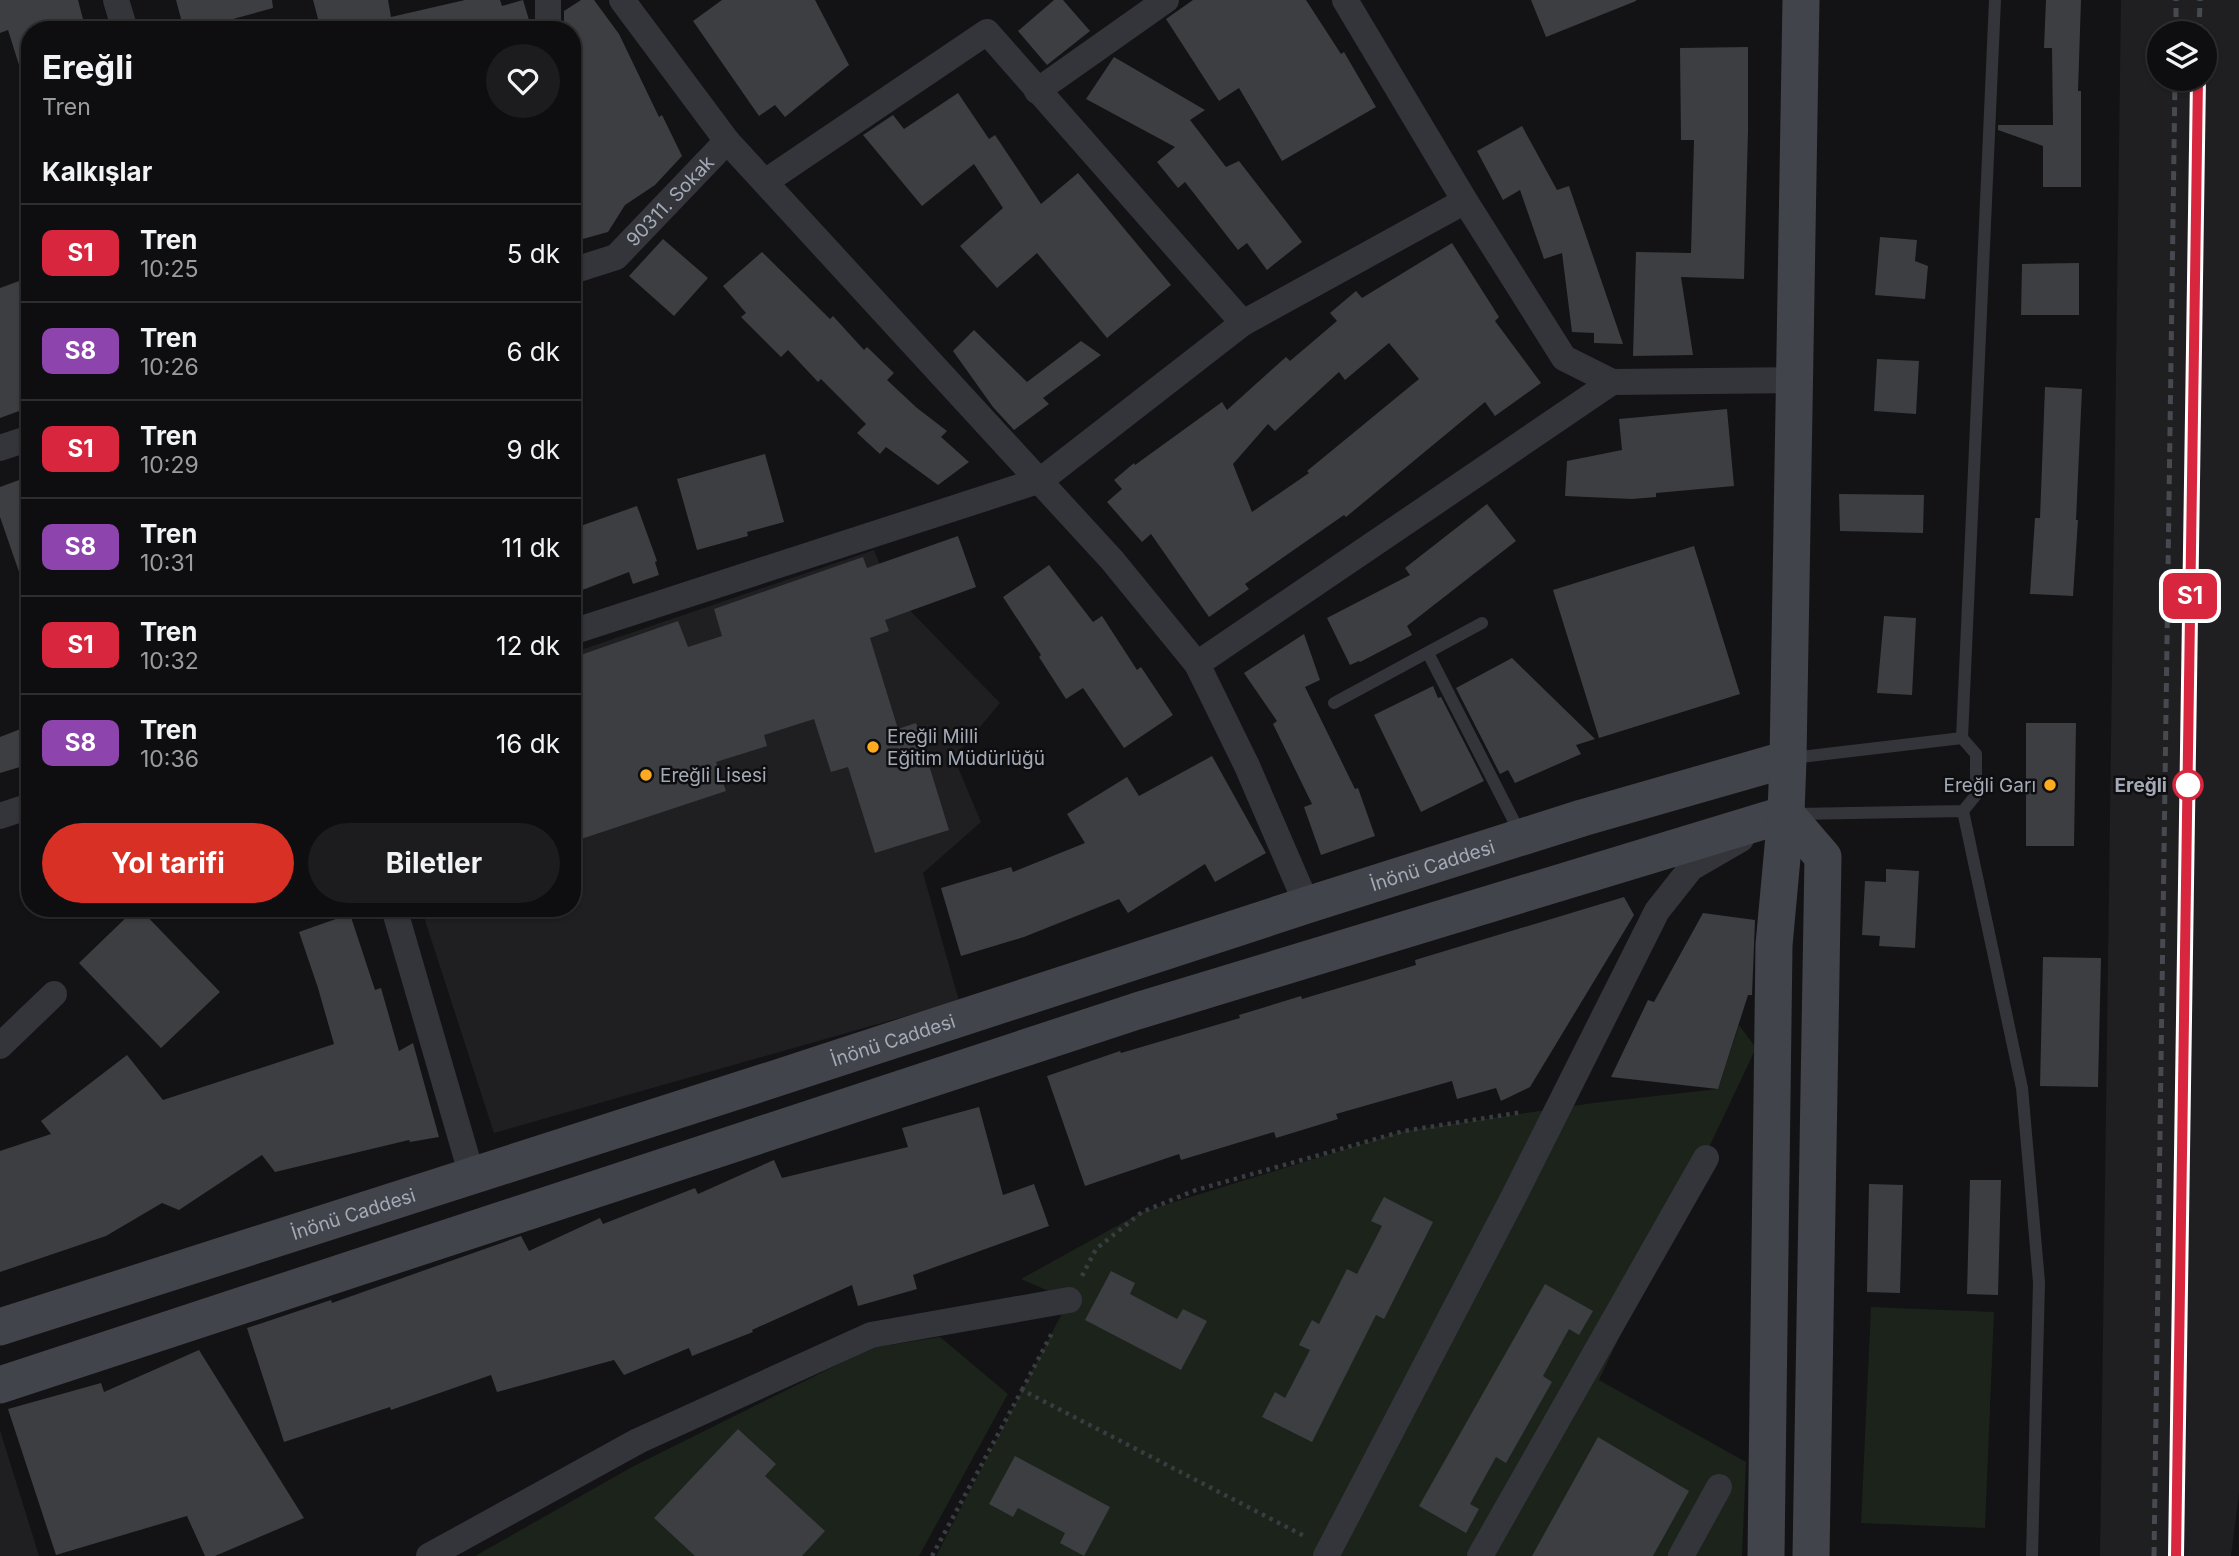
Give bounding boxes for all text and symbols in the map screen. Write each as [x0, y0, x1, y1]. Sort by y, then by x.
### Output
map controls [2147, 21, 2217, 91]
button: layers [2147, 21, 2217, 91]
button: heart [486, 44, 560, 118]
text: Ereğli [42, 47, 133, 87]
text: Tren [42, 93, 91, 121]
street label: 90311. Sokak [621, 150, 719, 251]
text: Kalkışlar [42, 156, 152, 187]
text: Tren [140, 224, 198, 255]
text: S1 [67, 238, 94, 267]
text: 5 dk [507, 238, 560, 269]
text: 10:25 [140, 255, 199, 283]
text: Tren [140, 322, 198, 353]
text: S8 [65, 336, 96, 365]
text: 6 dk [506, 336, 560, 367]
text: 10:26 [140, 353, 199, 381]
text: Tren [140, 420, 198, 451]
text: S1 [67, 434, 94, 463]
text: 9 dk [506, 434, 560, 465]
text: 10:29 [140, 451, 199, 479]
text: Tren [140, 518, 198, 549]
text: S8 [65, 532, 96, 561]
text: 11 dk [501, 532, 560, 563]
text: 10:31 [140, 549, 194, 577]
line badge: S1 [2158, 573, 2222, 619]
text: S1 [2177, 581, 2203, 610]
text: Tren [140, 616, 198, 647]
text: S1 [67, 630, 94, 659]
text: 12 dk [496, 630, 560, 661]
text: 10:32 [140, 647, 199, 675]
text: Tren [140, 714, 198, 745]
place label: Ereğli Milli Eğitim Müdürlüğü [887, 725, 1045, 770]
text: S8 [65, 728, 96, 757]
text: 16 dk [496, 728, 560, 759]
marker: Ereğli Milli Eğitim Müdürlüğü [865, 739, 881, 755]
text: 10:36 [140, 745, 199, 773]
place label: Ereğli Lisesi [660, 764, 767, 787]
marker: Ereğli Lisesi [638, 767, 654, 783]
marker: Ereğli [2173, 770, 2203, 800]
place label: Ereğli Garı [1944, 774, 2036, 797]
place label: Ereğli [2115, 774, 2167, 797]
marker: Ereğli Garı [2042, 777, 2058, 793]
button: Yol tarifi [42, 823, 294, 903]
button: Biletler [308, 823, 560, 903]
street label: İnönü Caddesi [1368, 835, 1498, 896]
street label: İnönü Caddesi [828, 1010, 958, 1072]
street label: İnönü Caddesi [288, 1184, 418, 1245]

